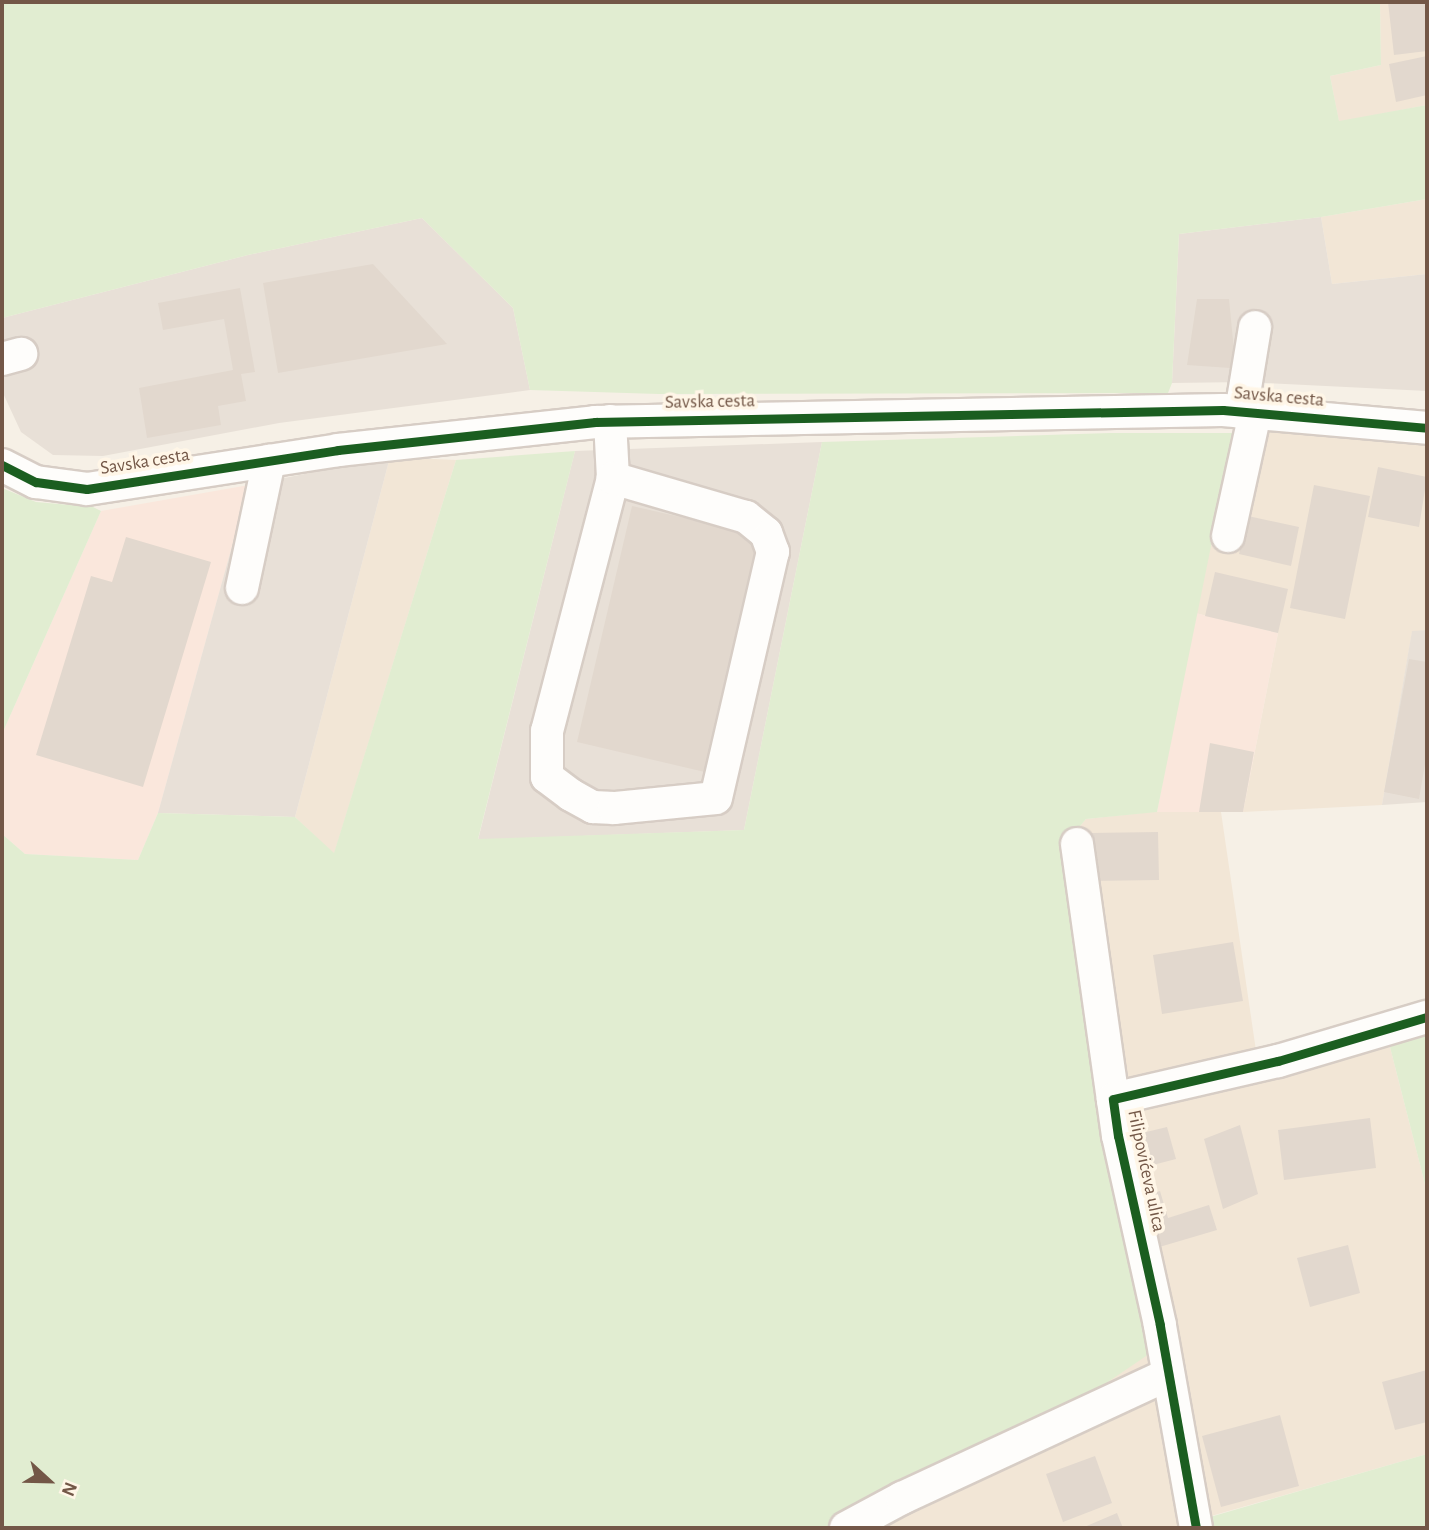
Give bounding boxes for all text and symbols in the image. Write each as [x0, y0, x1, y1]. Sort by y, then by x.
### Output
street label: Savska cesta [1233, 382, 1325, 412]
street label: Savska cesta [665, 390, 755, 414]
street label: Savska cesta [99, 444, 191, 480]
street label: Filipovićeva ulica [1122, 1108, 1170, 1234]
north arrow [14, 1446, 84, 1516]
text: N [58, 1479, 80, 1499]

